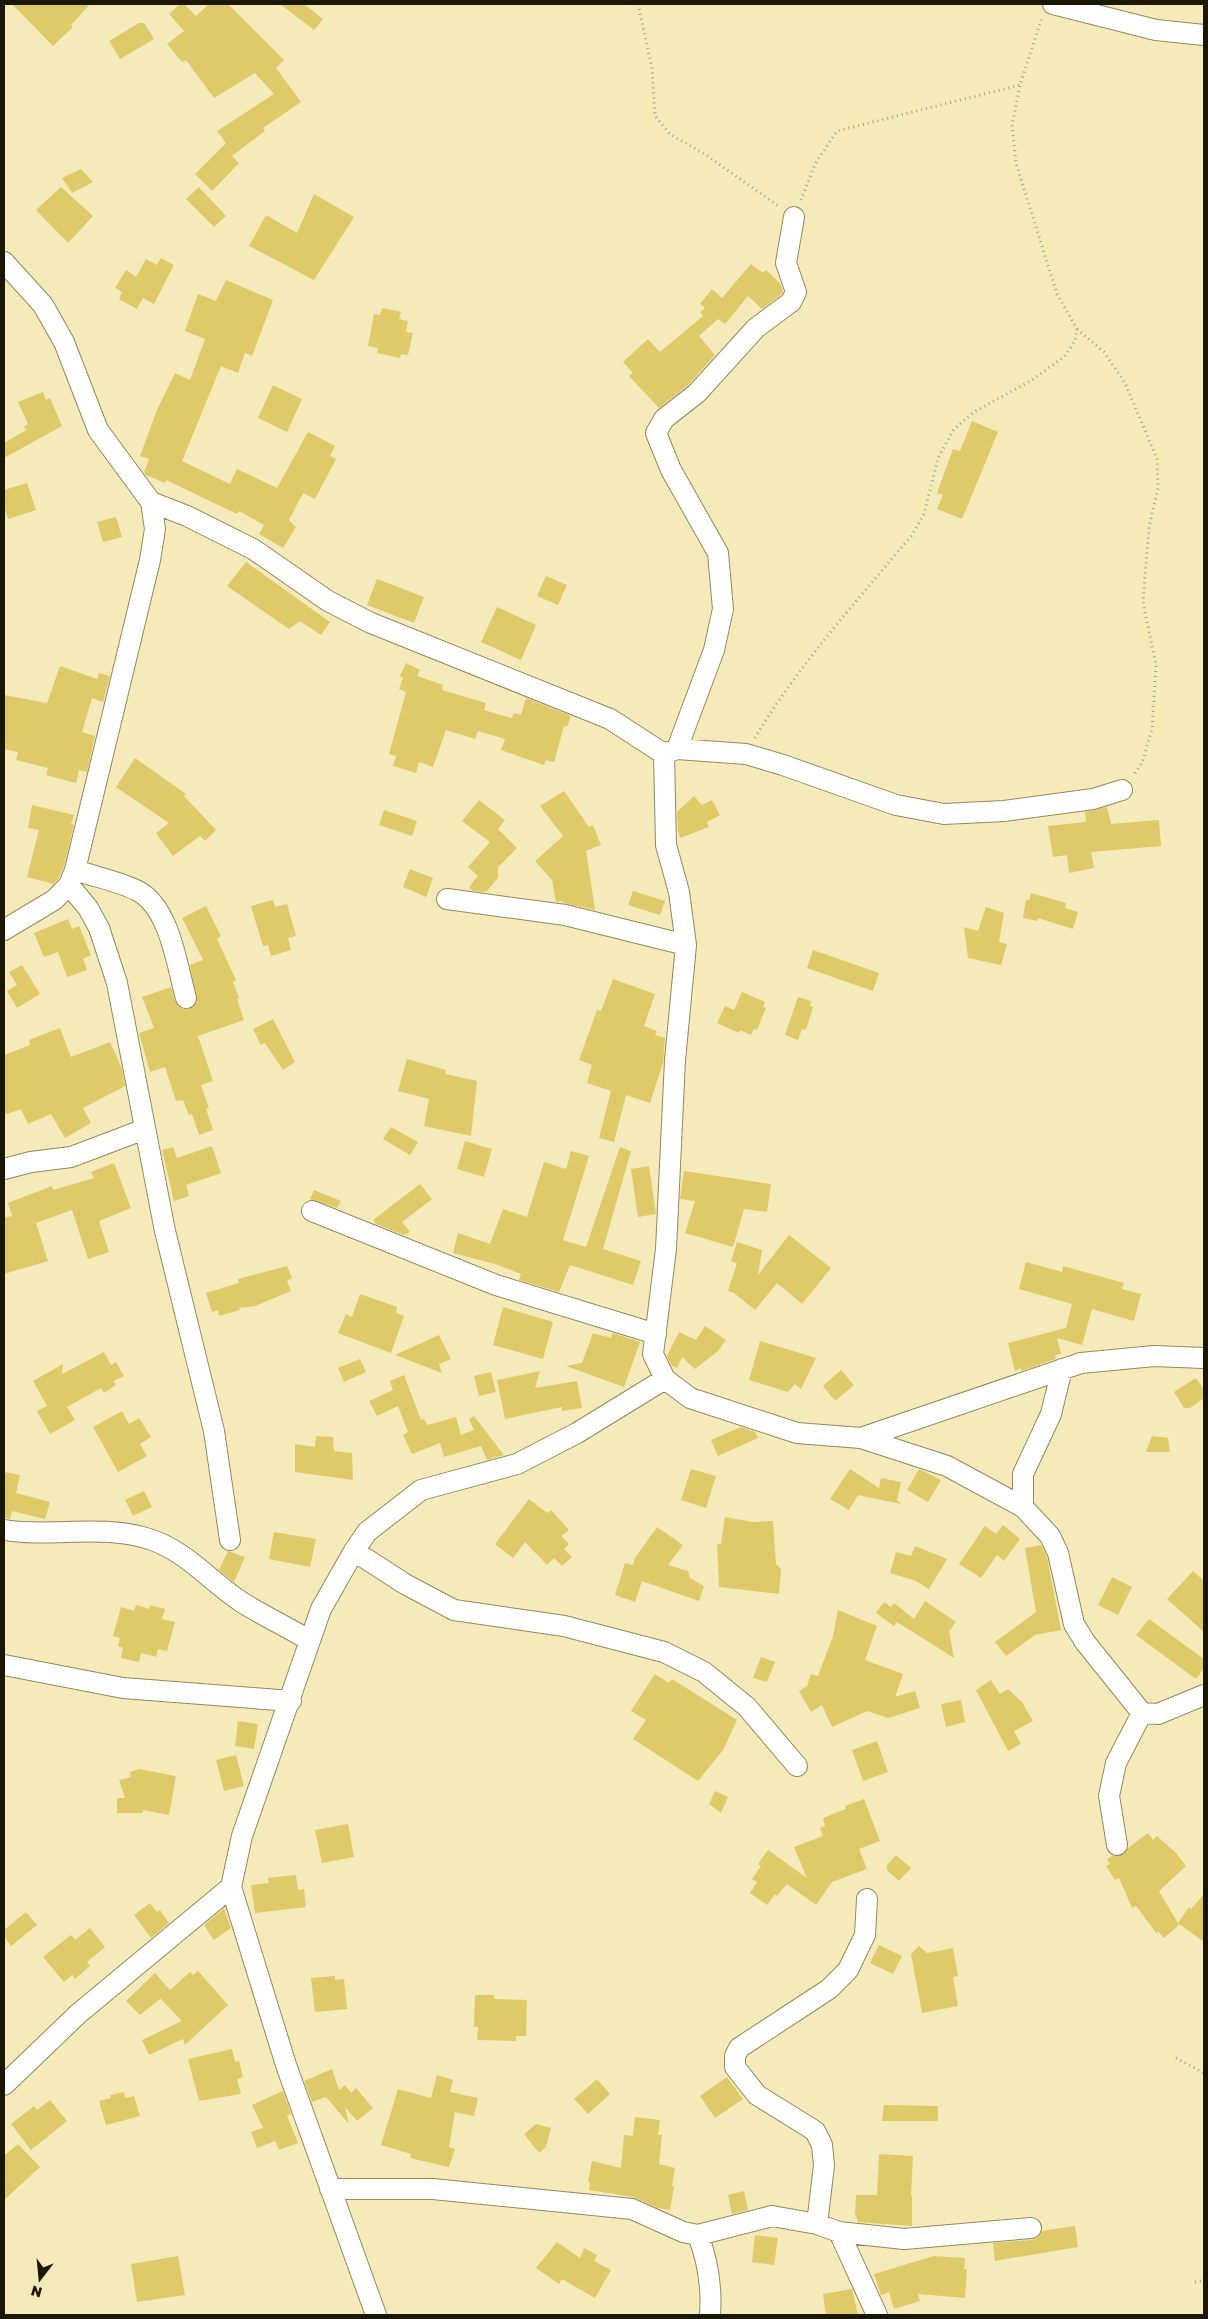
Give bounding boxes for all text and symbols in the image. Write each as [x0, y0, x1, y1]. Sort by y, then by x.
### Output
north arrow [15, 2254, 65, 2304]
text: N [29, 2282, 44, 2302]

